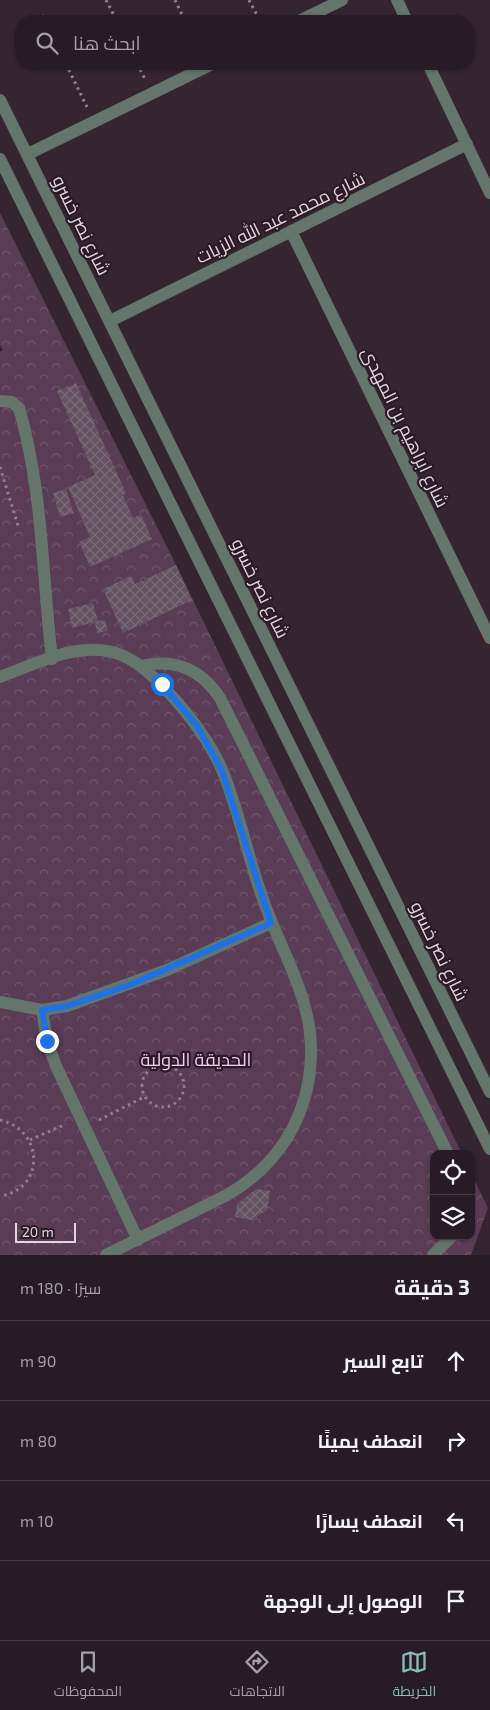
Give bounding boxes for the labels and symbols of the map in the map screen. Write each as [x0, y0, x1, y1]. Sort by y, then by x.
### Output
street label: شارع محمد عبد الله الزيات [192, 166, 369, 269]
street label: شارع نصر خسرو [47, 172, 116, 279]
street label: شارع ابراهيم بن المهدى [356, 343, 454, 511]
street label: شارع نصر خسرو [226, 535, 295, 642]
route start [151, 673, 174, 696]
street label: شارع نصر خسرو [405, 898, 474, 1005]
route end [36, 1030, 59, 1053]
park label: الحديقة الدولية [141, 1048, 251, 1071]
scale bar [15, 1220, 76, 1243]

